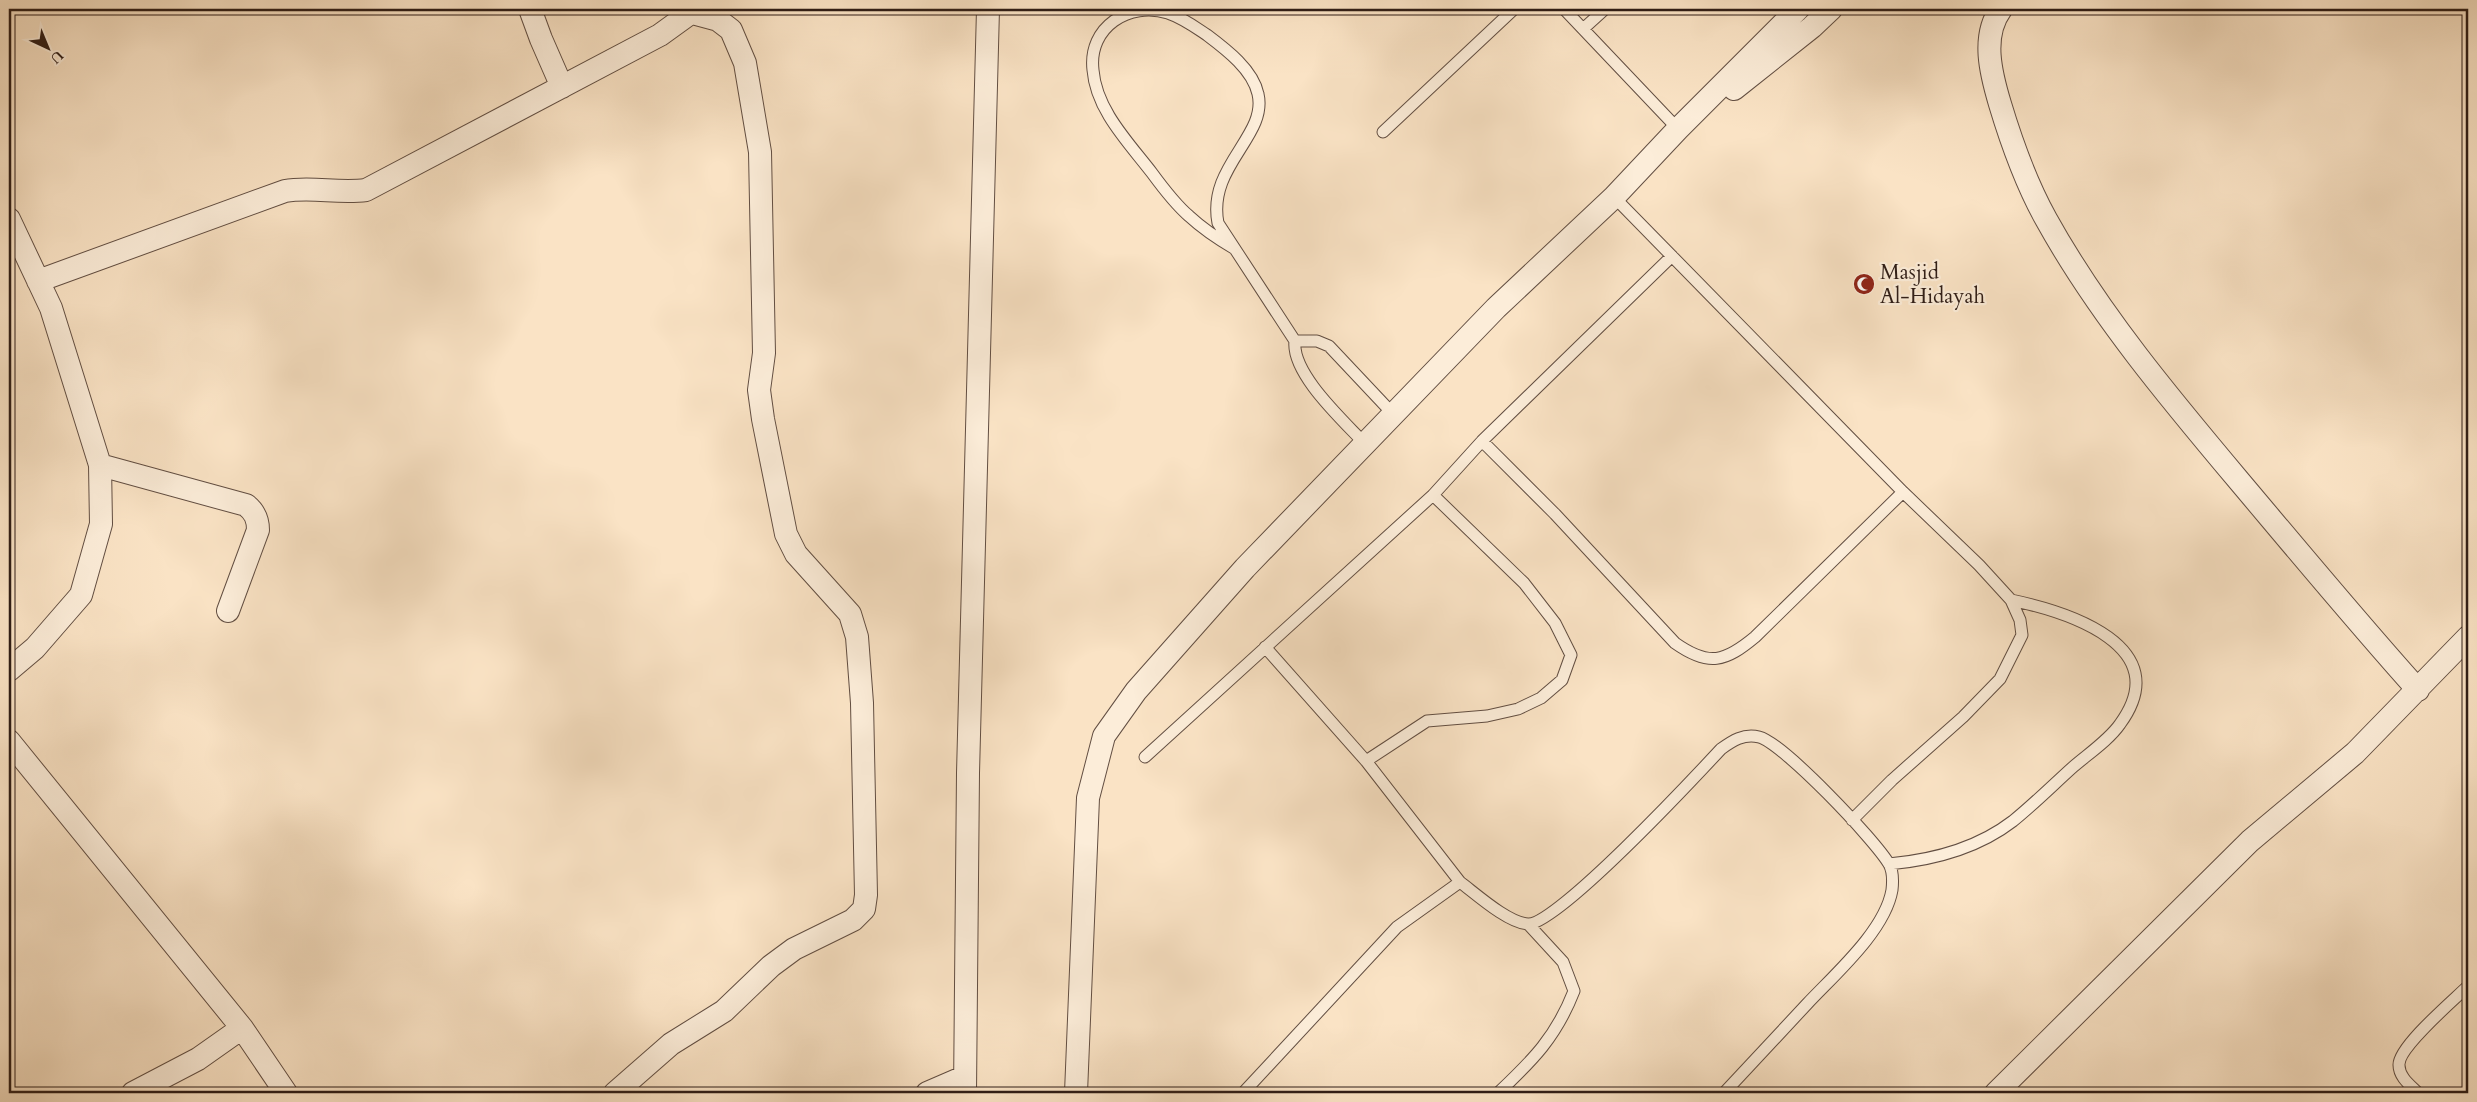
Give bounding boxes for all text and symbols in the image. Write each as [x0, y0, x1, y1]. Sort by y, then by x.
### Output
north arrow [22, 22, 72, 72]
text: U [46, 46, 67, 68]
place label: Masjid Al-Hidayah [1880, 258, 1986, 311]
mosque icon: Masjid Al-Hidayah [1852, 272, 1876, 296]

